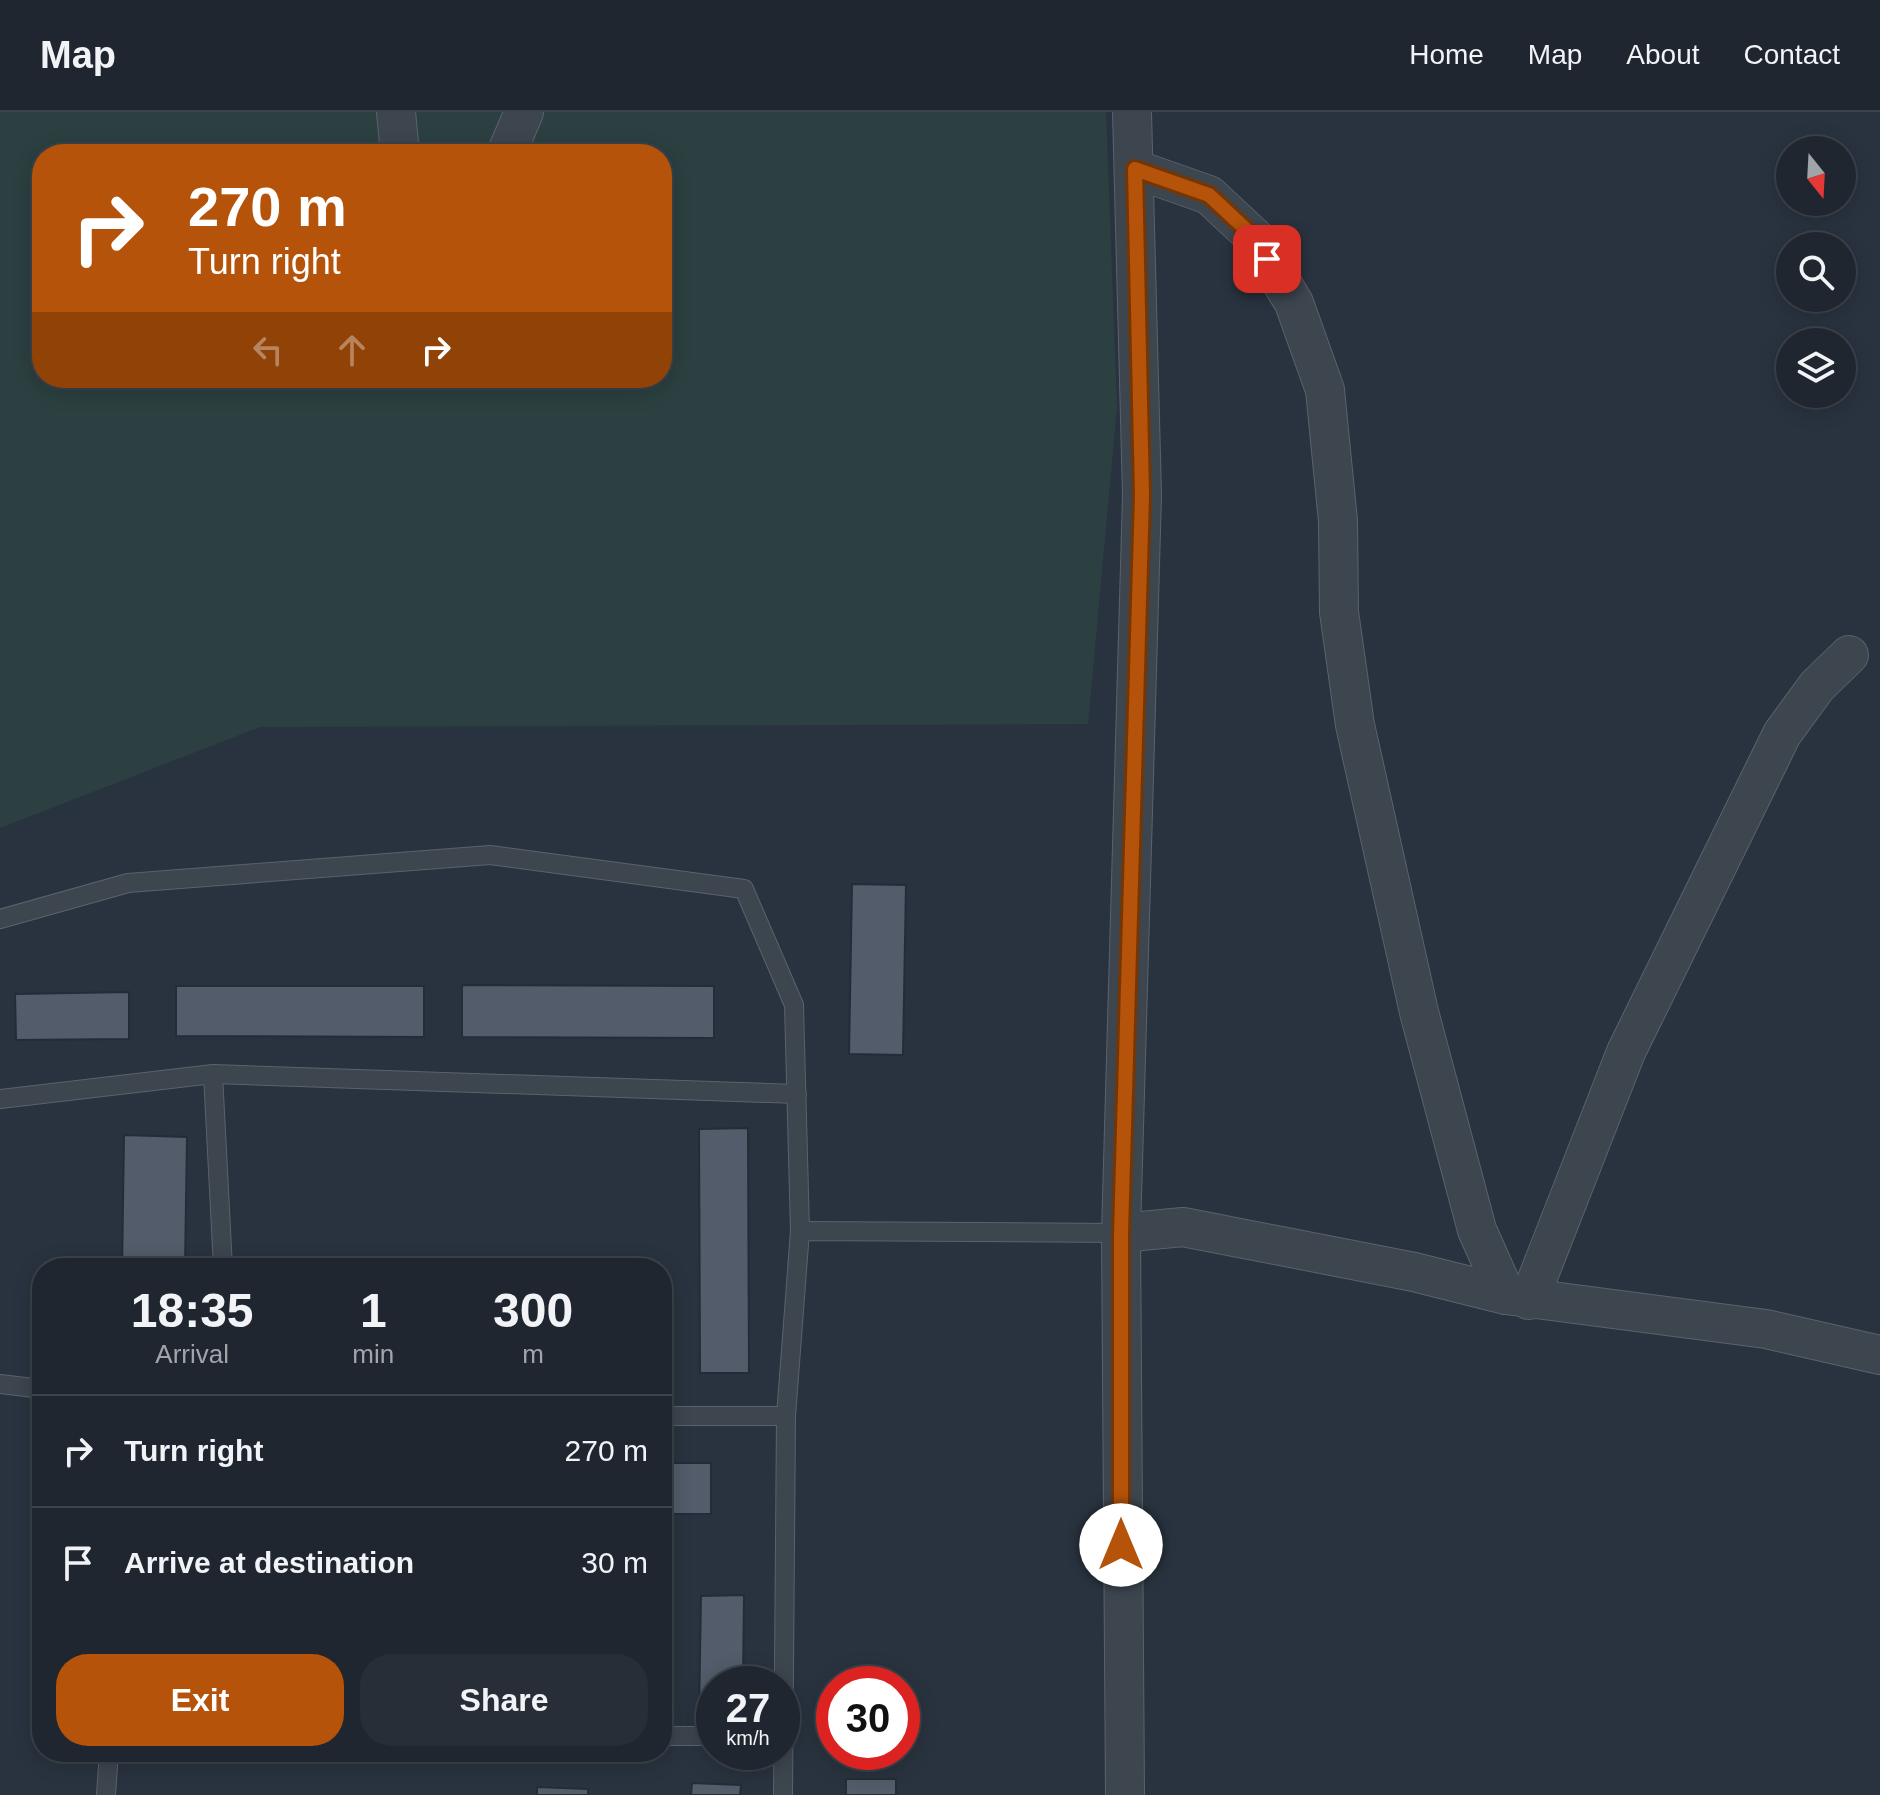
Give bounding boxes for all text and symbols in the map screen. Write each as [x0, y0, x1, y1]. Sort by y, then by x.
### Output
text: Map [40, 34, 116, 76]
text: Home [1409, 39, 1484, 70]
text: Map [1528, 39, 1582, 70]
text: About [1626, 39, 1700, 70]
text: Contact [1744, 39, 1840, 70]
north arrow [1776, 136, 1856, 216]
map controls [1776, 136, 1856, 408]
text: 270 m [188, 175, 347, 238]
icon: right [56, 176, 160, 280]
pin [1233, 225, 1301, 293]
button: search [1776, 232, 1856, 312]
icon: arrive [1245, 237, 1289, 281]
text: Turn right [188, 241, 341, 282]
icon: left [246, 328, 290, 372]
icon: ahead [330, 328, 374, 372]
icon: right [414, 328, 458, 372]
button: layers [1776, 328, 1856, 408]
text: 18:35 [131, 1284, 254, 1337]
text: 1 [360, 1284, 387, 1337]
text: 300 [493, 1284, 573, 1337]
text: Arrival [155, 1339, 229, 1369]
text: min [352, 1339, 394, 1369]
text: m [522, 1339, 544, 1369]
icon: right [56, 1429, 100, 1473]
text: Turn right [124, 1434, 263, 1467]
text: 270 m [565, 1434, 648, 1467]
position arrow [1079, 1503, 1163, 1587]
icon: arrive [56, 1541, 100, 1585]
text: Arrive at destination [124, 1546, 414, 1579]
text: 30 m [581, 1546, 648, 1579]
button: Exit [56, 1654, 344, 1746]
button: Share [360, 1654, 648, 1746]
speed limit sign: 30 [816, 1666, 920, 1770]
text: 27 [726, 1686, 770, 1730]
text: km/h [726, 1727, 770, 1749]

